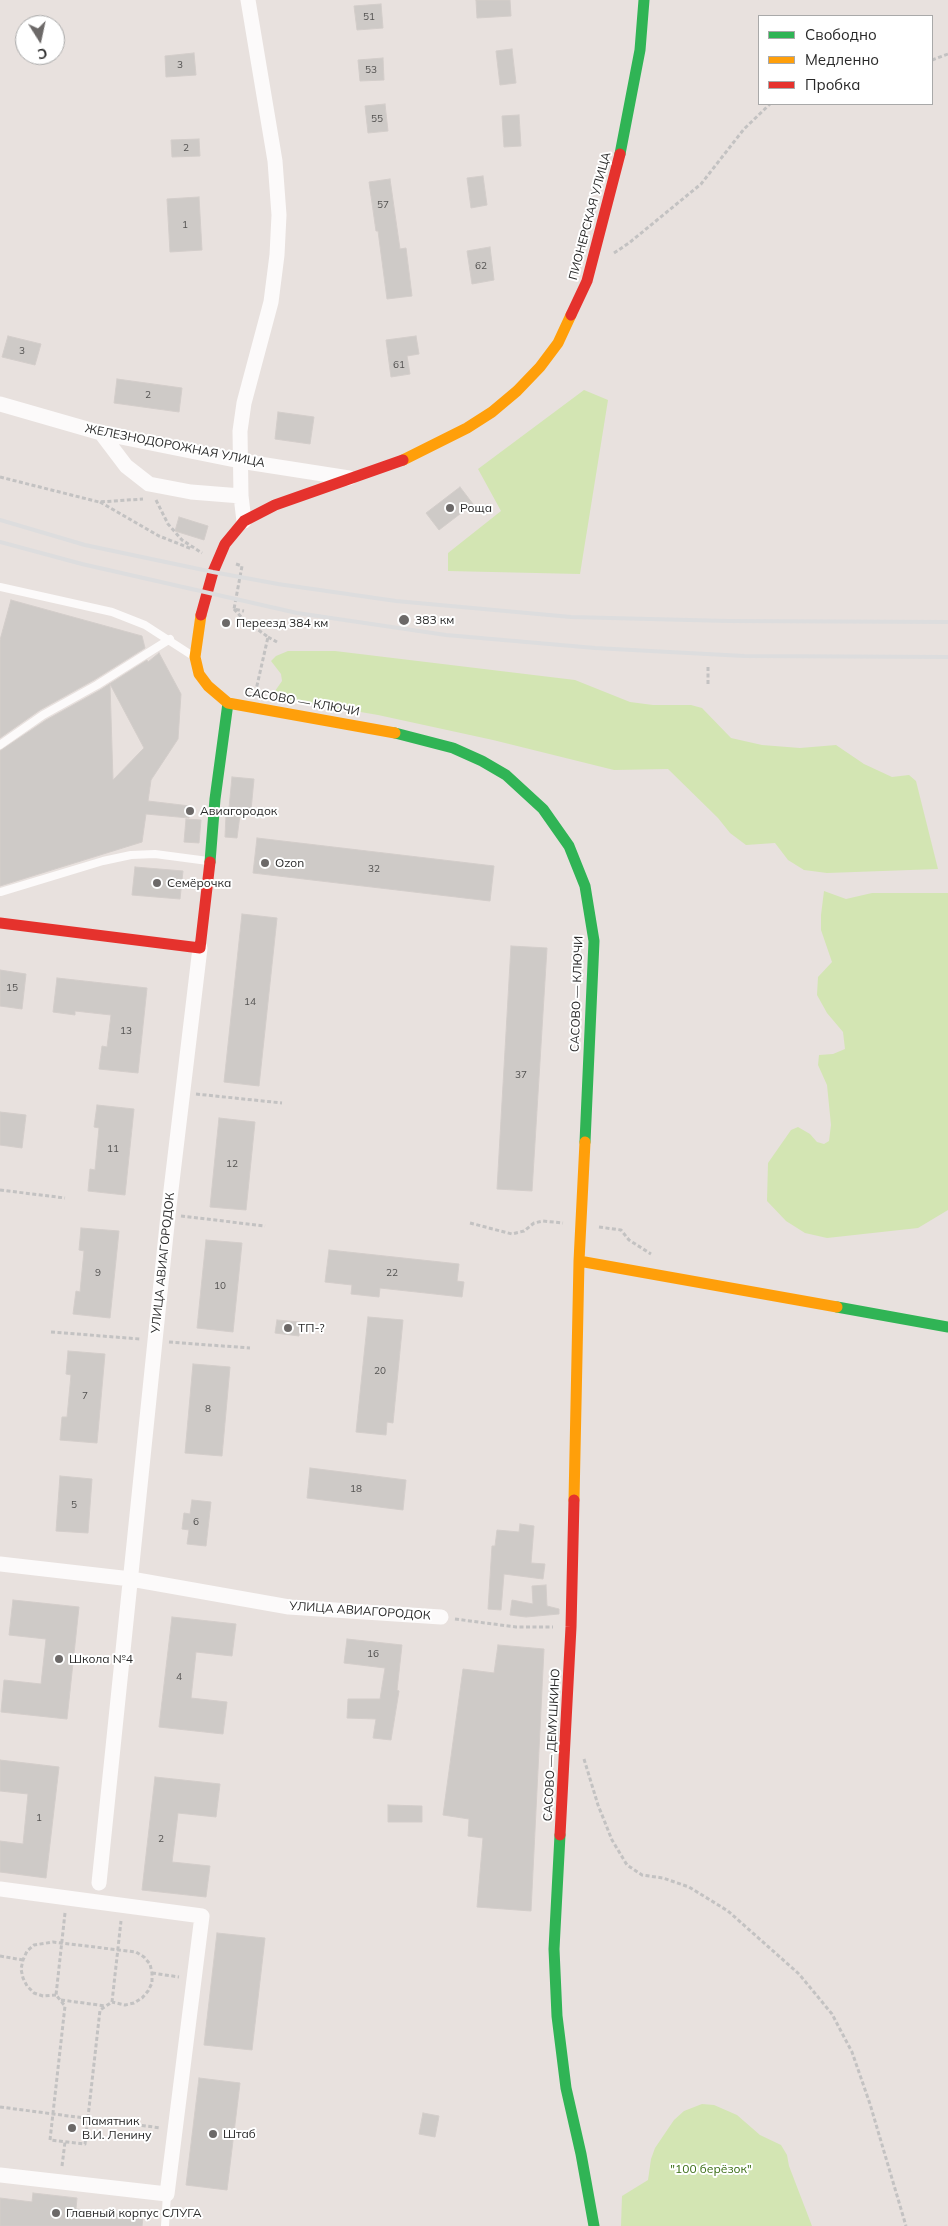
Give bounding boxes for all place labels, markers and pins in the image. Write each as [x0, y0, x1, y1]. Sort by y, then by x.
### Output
place label: Роща [460, 501, 492, 515]
marker: Роща [444, 502, 456, 514]
marker: 383 км [397, 613, 411, 627]
place label: 383 км [415, 613, 454, 627]
place label: Переезд 384 км [236, 616, 328, 630]
marker: Переезд 384 км [220, 617, 232, 629]
place label: Авиагородок [200, 804, 277, 818]
marker: Авиагородок [184, 805, 196, 817]
place label: Ozon [275, 856, 304, 870]
marker: Ozon [259, 857, 271, 869]
place label: Семёрочка [167, 876, 231, 890]
marker: Семёрочка [151, 877, 163, 889]
place label: ТП-? [298, 1321, 325, 1335]
marker: ТП-? [282, 1322, 294, 1334]
place label: Школа №4 [69, 1652, 133, 1666]
marker: Школа №4 [53, 1653, 65, 1665]
place label: Памятник В.И. Ленину [82, 2114, 151, 2142]
marker: Памятник В.И. Ленину [66, 2122, 78, 2134]
place label: Штаб [223, 2127, 256, 2141]
marker: Штаб [207, 2128, 219, 2140]
place label: Главный корпус СЛУГА [66, 2206, 202, 2220]
marker: Главный корпус СЛУГА [50, 2207, 62, 2219]

